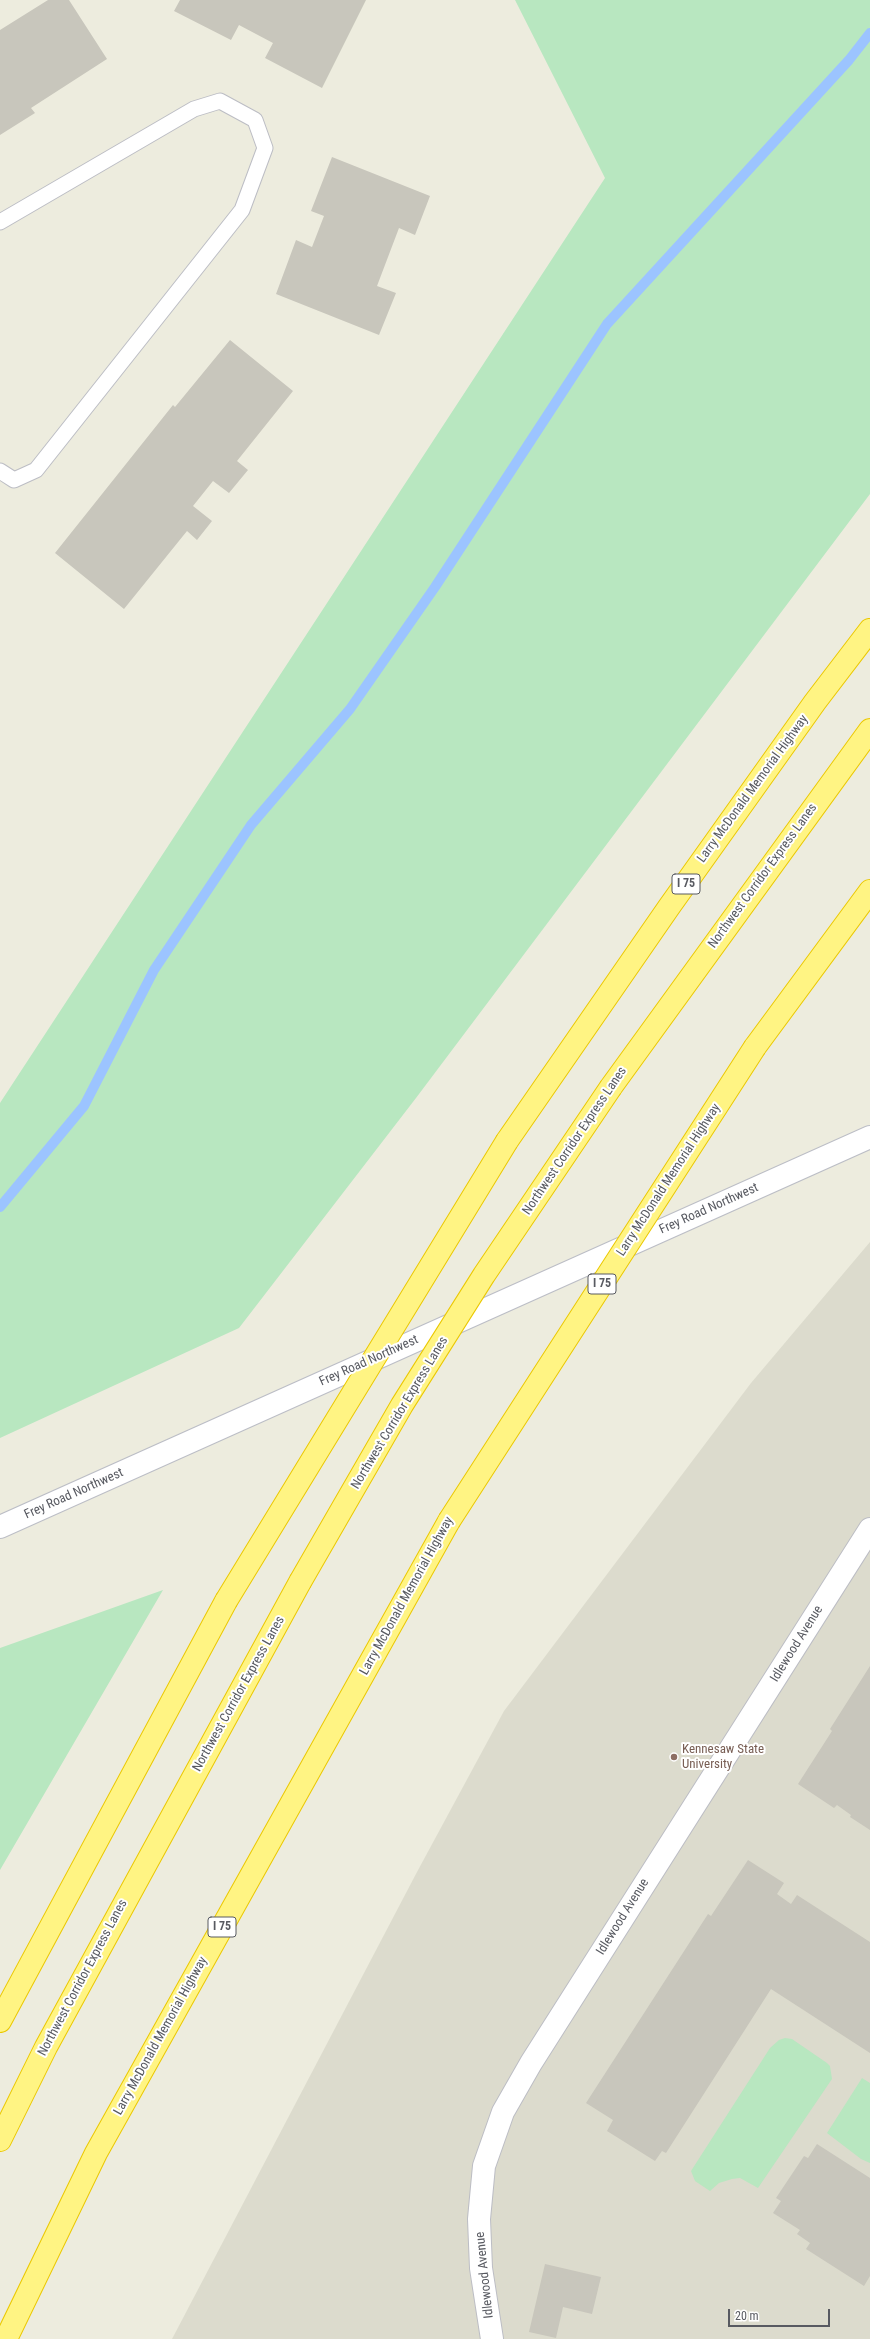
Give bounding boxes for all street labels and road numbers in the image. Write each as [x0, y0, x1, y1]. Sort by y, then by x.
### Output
street label: Larry McDonald Memorial Highway [694, 712, 812, 866]
street label: Northwest Corridor Express Lanes [705, 801, 821, 951]
road number: I 75 [672, 874, 700, 894]
street label: Northwest Corridor Express Lanes [520, 1064, 630, 1218]
street label: Larry McDonald Memorial Highway [614, 1101, 724, 1259]
street label: Frey Road Northwest [657, 1180, 761, 1238]
road number: I 75 [588, 1274, 616, 1294]
street label: Frey Road Northwest [317, 1332, 421, 1390]
street label: Northwest Corridor Express Lanes [348, 1334, 452, 1492]
street label: Frey Road Northwest [22, 1465, 126, 1523]
street label: Larry McDonald Memorial Highway [357, 1514, 457, 1678]
street label: Idlewood Avenue [767, 1603, 827, 1685]
street label: Northwest Corridor Express Lanes [190, 1614, 288, 1774]
street label: Idlewood Avenue [593, 1876, 653, 1958]
street label: Northwest Corridor Express Lanes [35, 1897, 131, 2059]
road number: I 75 [208, 1917, 236, 1937]
street label: Larry McDonald Memorial Highway [111, 1954, 211, 2118]
street label: Idlewood Avenue [473, 2231, 497, 2319]

